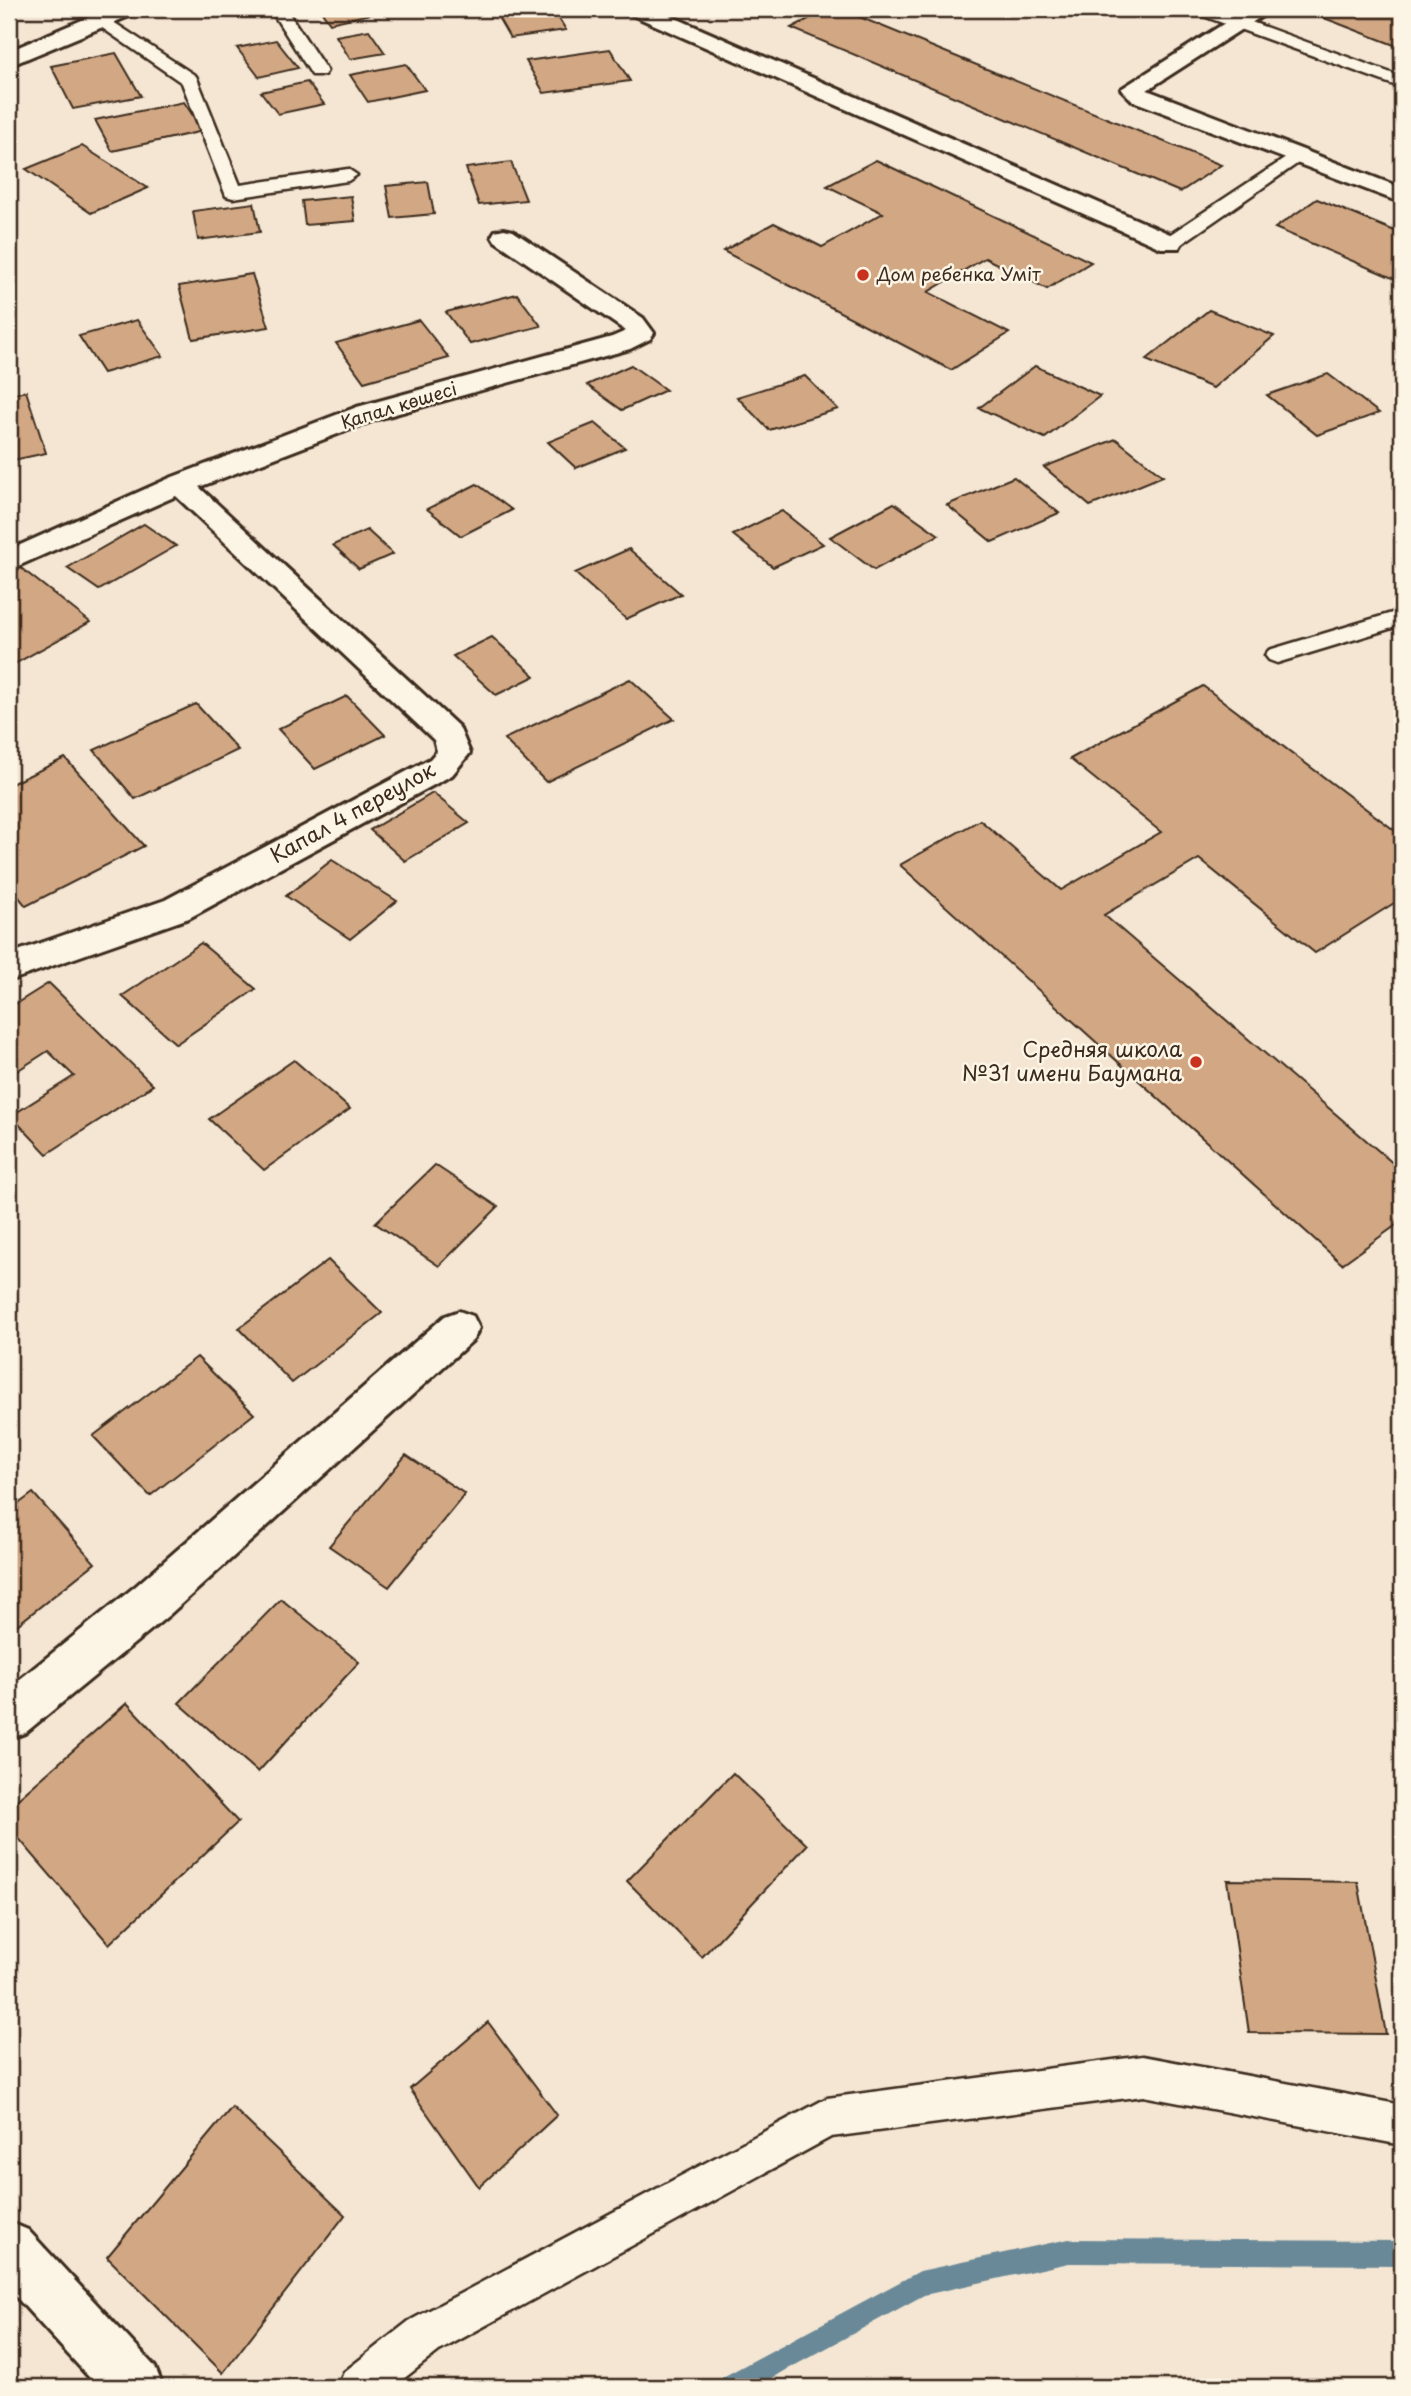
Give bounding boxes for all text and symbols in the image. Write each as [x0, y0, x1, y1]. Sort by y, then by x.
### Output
place label: Дом ребенка Умiт [876, 260, 1041, 287]
marker: Дом ребенка Умiт [855, 267, 871, 283]
street label: Қапал көшесі [337, 374, 460, 435]
street label: Капал 4 переулок [264, 752, 441, 870]
place label: Средняя школа №31 имени Баумана [962, 1032, 1183, 1088]
marker: Средняя школа №31 имени Баумана [1188, 1054, 1204, 1070]

